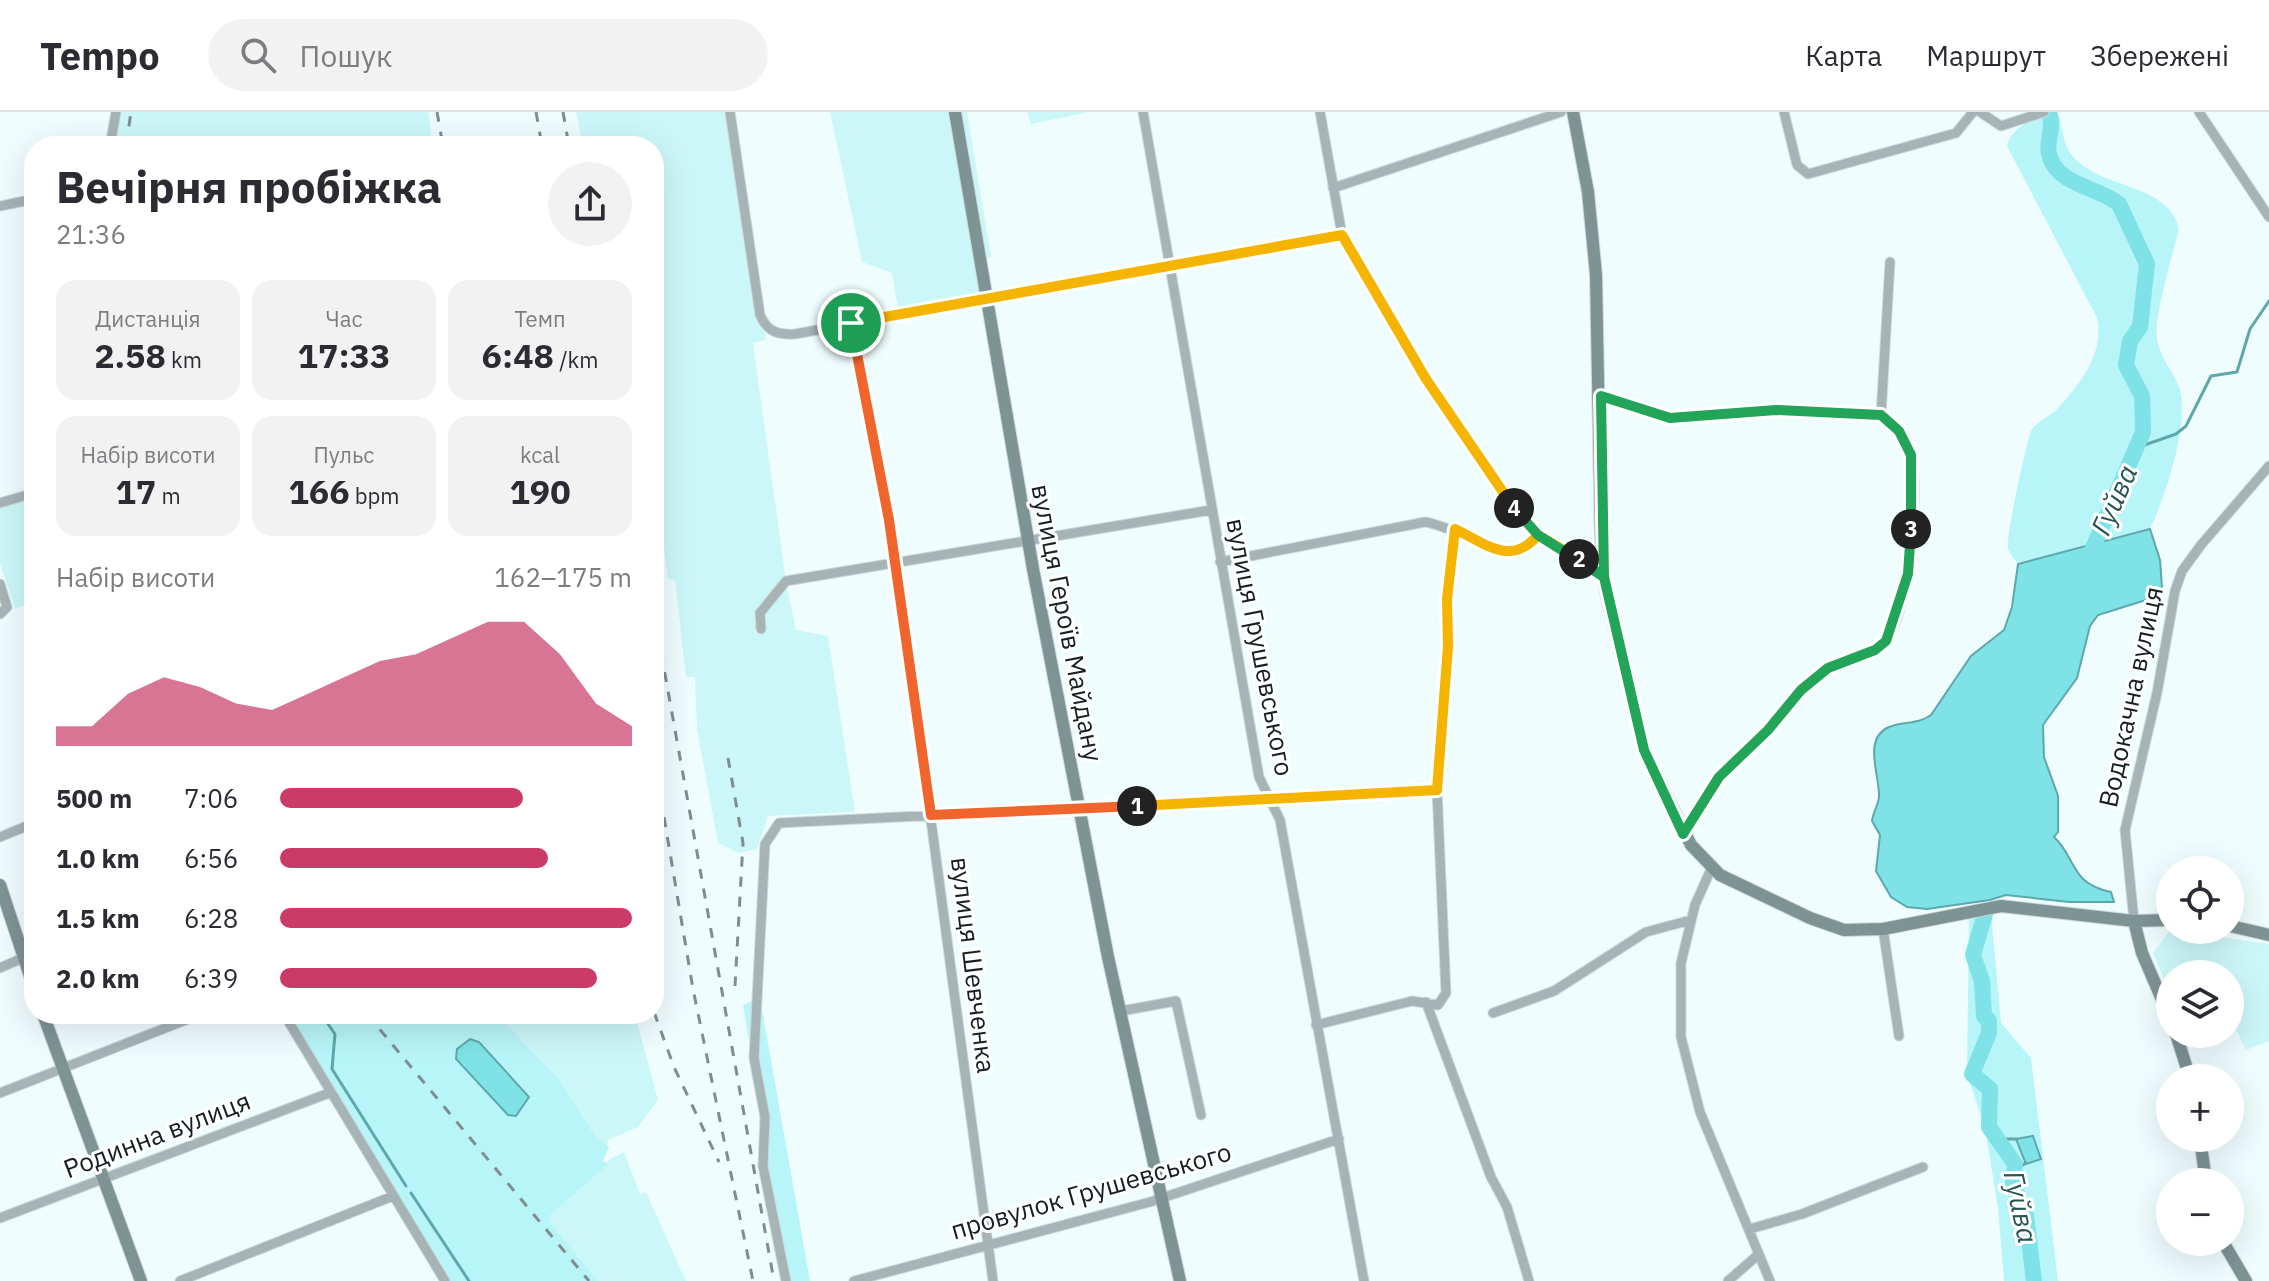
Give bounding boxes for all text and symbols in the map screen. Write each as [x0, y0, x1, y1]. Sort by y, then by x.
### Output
search box [208, 19, 768, 91]
text: Tempo [40, 31, 160, 80]
icon: search [236, 33, 280, 77]
text: Пошук [300, 36, 393, 75]
text: Карта [1805, 37, 1882, 74]
text: Маршрут [1926, 37, 2046, 74]
text: Збережені [2090, 37, 2229, 74]
text: Вечірня пробіжка [56, 158, 442, 215]
button: share [548, 162, 632, 246]
text: 21:36 [56, 217, 126, 251]
pin [817, 289, 885, 357]
icon: arrive [829, 301, 873, 345]
text: Дистанція [95, 304, 201, 333]
text: Час [325, 304, 363, 333]
text: Темп [514, 304, 566, 333]
text: 2.58 [94, 333, 166, 377]
text: 17:33 [298, 333, 390, 377]
text: 6:48 [482, 333, 554, 377]
text: km [166, 345, 202, 374]
text: /km [554, 345, 598, 374]
text: Набір висоти [81, 440, 215, 469]
text: Пульс [314, 440, 374, 469]
text: kcal [520, 440, 560, 469]
water label: Гуйва [2082, 459, 2145, 541]
text: 17 [115, 469, 156, 513]
text: 166 [288, 469, 350, 513]
text: 190 [509, 469, 571, 513]
text: m [156, 481, 181, 510]
text: bpm [350, 481, 400, 510]
street label: вулиця Героїв Майдану [1024, 481, 1112, 764]
pin: 4 [1494, 488, 1534, 528]
text: 4 [1507, 493, 1521, 522]
pin: 3 [1891, 509, 1931, 549]
text: 3 [1904, 514, 1918, 543]
street label: вулиця Грушевського [1219, 515, 1303, 779]
pin: 2 [1559, 539, 1599, 579]
text: 2 [1572, 544, 1586, 573]
text: Набір висоти [56, 560, 215, 594]
text: 162–175 m [494, 560, 632, 594]
street label: Водокачна вулиця [2090, 583, 2170, 810]
text: 500 m [56, 781, 132, 815]
text: 7:06 [184, 781, 238, 815]
pin: 1 [1117, 786, 1157, 826]
text: 1 [1130, 791, 1144, 820]
text: 1.0 km [56, 841, 140, 875]
text: 6:56 [184, 841, 238, 875]
street label: вулиця Шевченка [944, 855, 1004, 1075]
map controls [2156, 856, 2244, 1256]
button: locate [2156, 856, 2244, 944]
text: 1.5 km [56, 901, 140, 935]
text: 6:28 [184, 901, 238, 935]
button: layers [2156, 960, 2244, 1048]
text: 2.0 km [56, 961, 140, 995]
text: 6:39 [184, 961, 238, 995]
button: + [2156, 1064, 2244, 1152]
street label: Родинна вулиця [58, 1083, 255, 1185]
street label: провулок Грушевського [946, 1134, 1235, 1246]
water label: Гуйва [1996, 1167, 2047, 1247]
button: − [2156, 1168, 2244, 1256]

